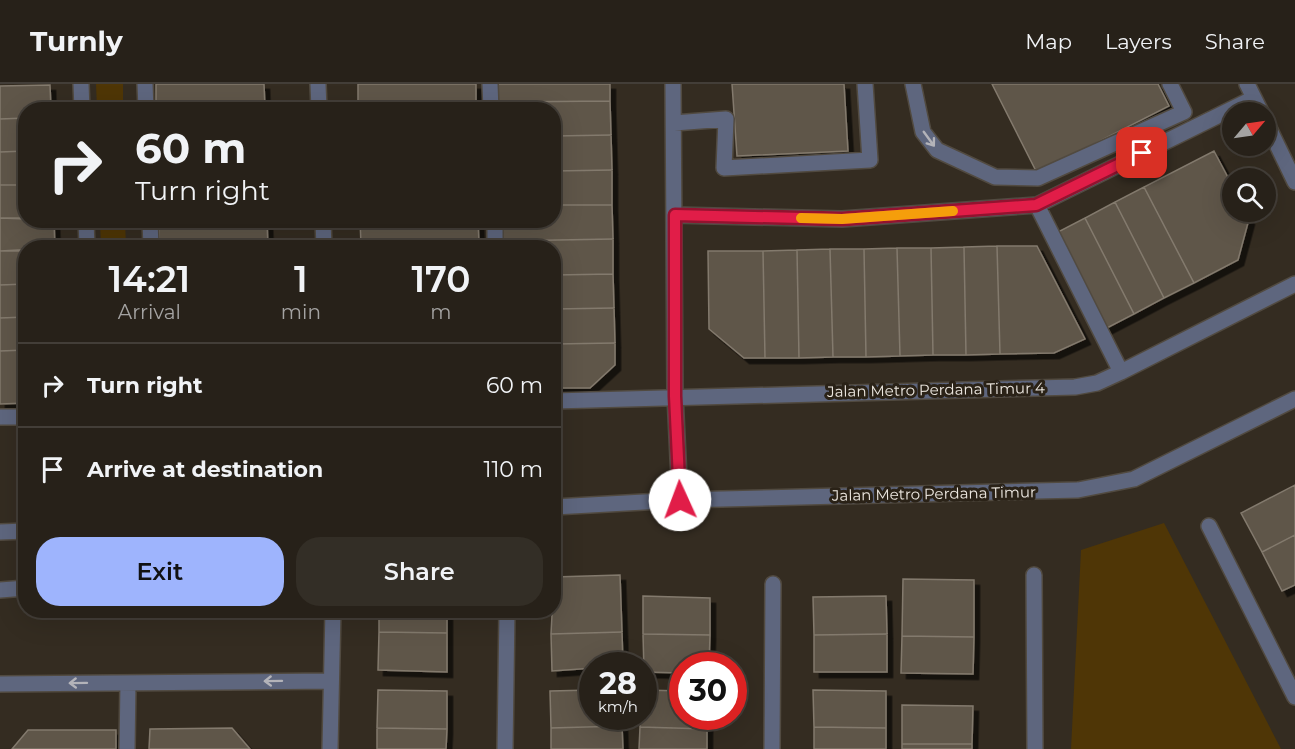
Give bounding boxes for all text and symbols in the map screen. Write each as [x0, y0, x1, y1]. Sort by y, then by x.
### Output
text: Turnly [30, 24, 123, 58]
text: Map [1025, 29, 1072, 54]
text: Layers [1105, 29, 1172, 54]
text: Share [1205, 29, 1265, 54]
north arrow [1222, 102, 1276, 156]
map controls [1222, 102, 1276, 222]
text: 60 m [135, 122, 246, 174]
icon: right [36, 126, 114, 204]
pin [1116, 127, 1167, 178]
one-way arrow [922, 131, 935, 147]
icon: arrive [1125, 136, 1158, 169]
button: search [1222, 168, 1276, 222]
text: Turn right [135, 174, 270, 207]
text: 14:21 [108, 257, 190, 301]
text: 1 [294, 257, 308, 301]
text: 170 [411, 257, 471, 301]
text: Arrival [118, 300, 181, 324]
text: min [281, 300, 321, 324]
text: m [430, 300, 452, 324]
icon: right [36, 369, 69, 402]
text: Turn right [87, 372, 202, 399]
text: 60 m [486, 372, 543, 399]
street label: Jalan Metro Perdana Timur 4 [826, 378, 1045, 401]
icon: arrive [36, 453, 69, 486]
text: Arrive at destination [87, 456, 323, 483]
text: 110 m [483, 456, 543, 483]
position arrow [648, 468, 712, 532]
street label: Jalan Metro Perdana Timur [831, 482, 1036, 505]
button: Exit [36, 537, 284, 606]
button: Share [296, 537, 543, 606]
speed limit sign: 30 [669, 652, 747, 730]
text: 28 [599, 665, 637, 702]
one-way arrow [263, 675, 283, 687]
one-way arrow [68, 677, 88, 689]
text: km/h [598, 697, 638, 716]

